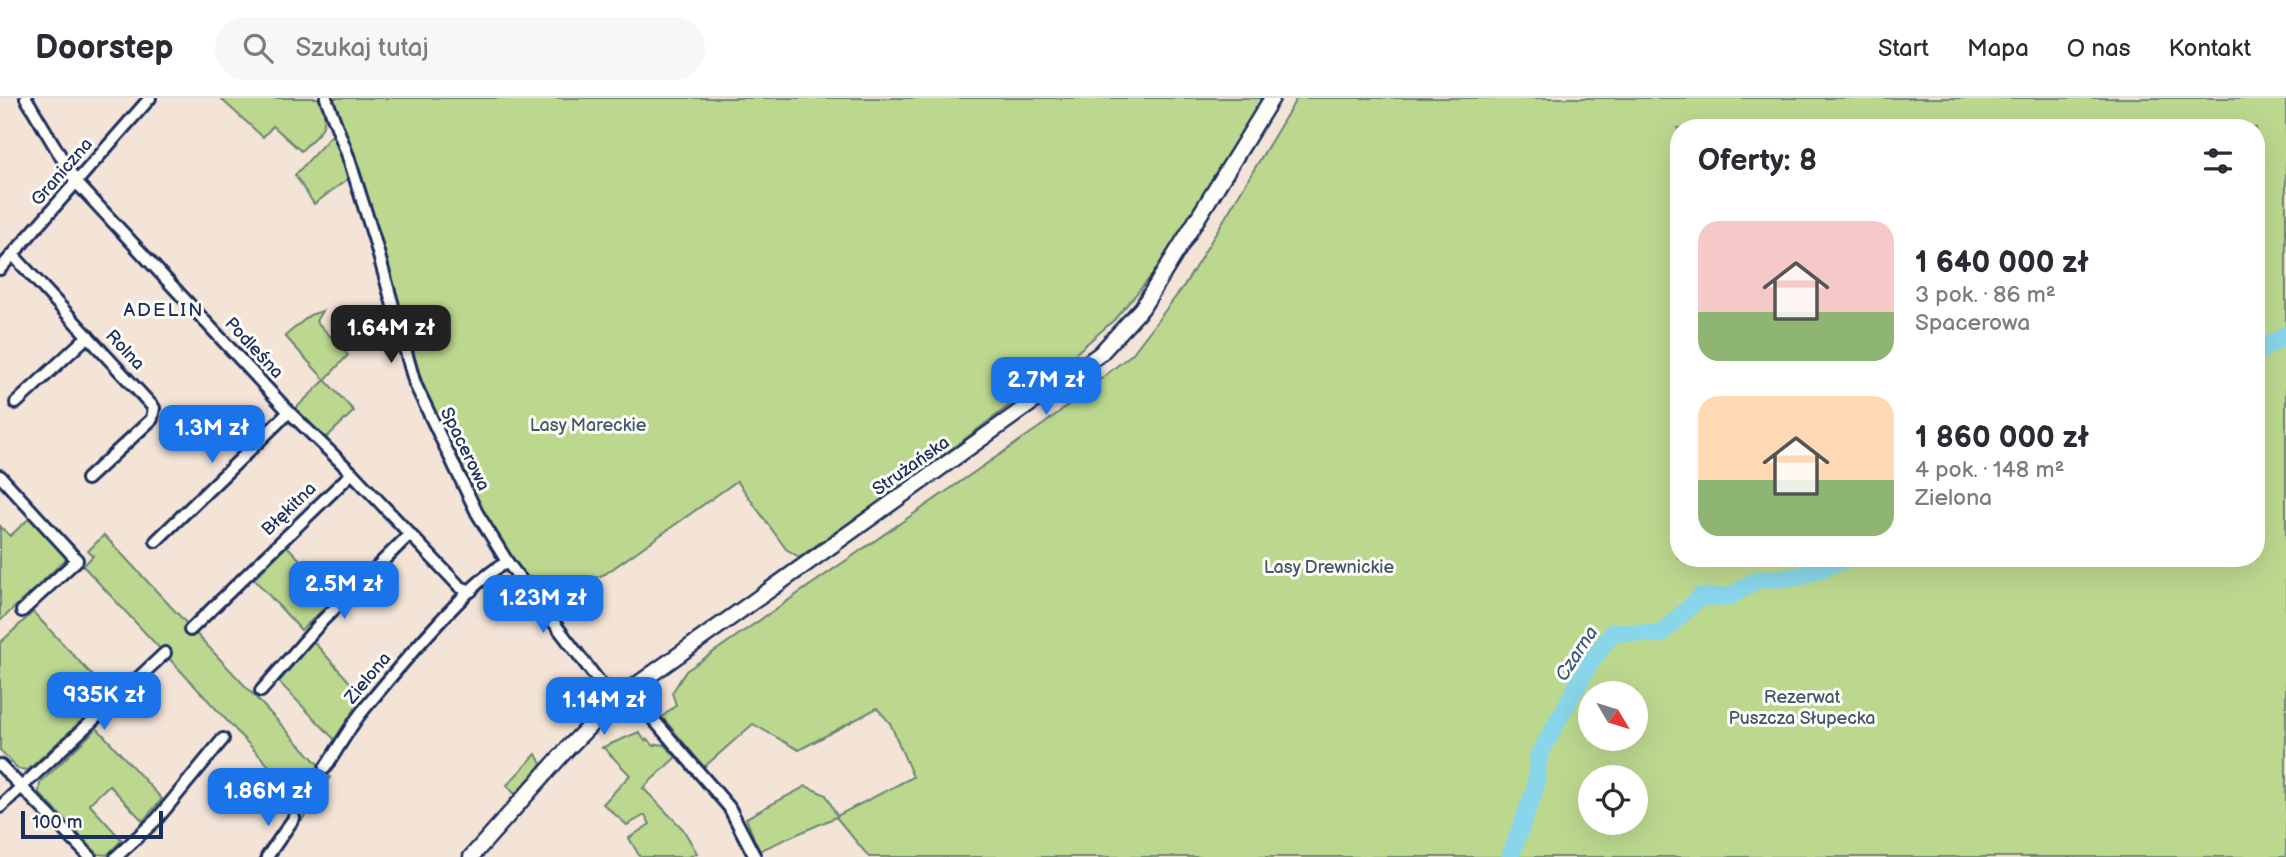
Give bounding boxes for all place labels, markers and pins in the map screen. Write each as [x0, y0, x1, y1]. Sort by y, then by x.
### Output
pin: 1.64M zł [319, 306, 463, 365]
pin: 2.7M zł [981, 358, 1111, 417]
pin: 1.3M zł [147, 406, 277, 465]
pin: 2.5M zł [279, 561, 409, 621]
pin: 1.23M zł [471, 575, 615, 635]
pin: 935K zł [39, 672, 169, 732]
pin: 1.14M zł [532, 678, 676, 737]
pin: 1.86M zł [196, 768, 340, 828]

